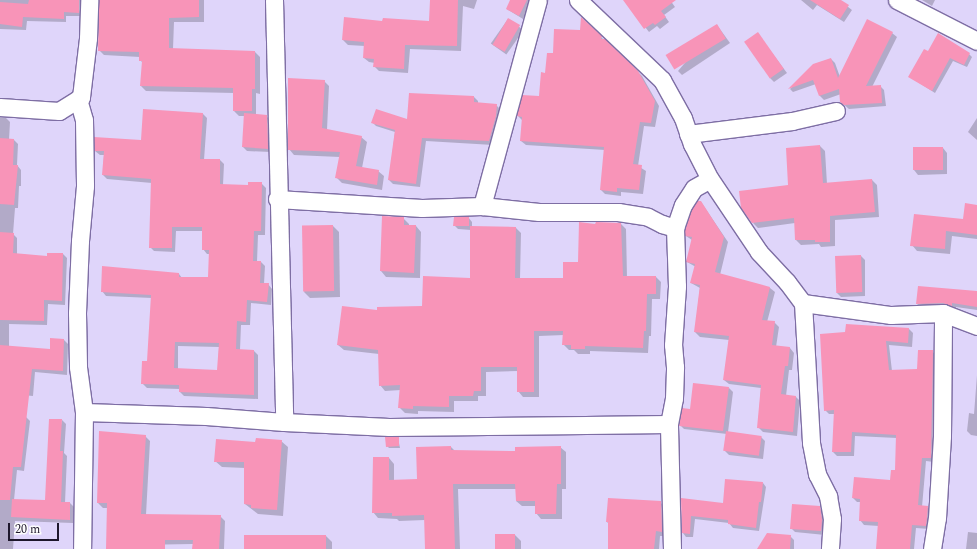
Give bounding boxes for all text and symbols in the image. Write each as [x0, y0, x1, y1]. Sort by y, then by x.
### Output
scale bar [10, 515, 61, 541]
text: 20 m [15, 520, 40, 539]

